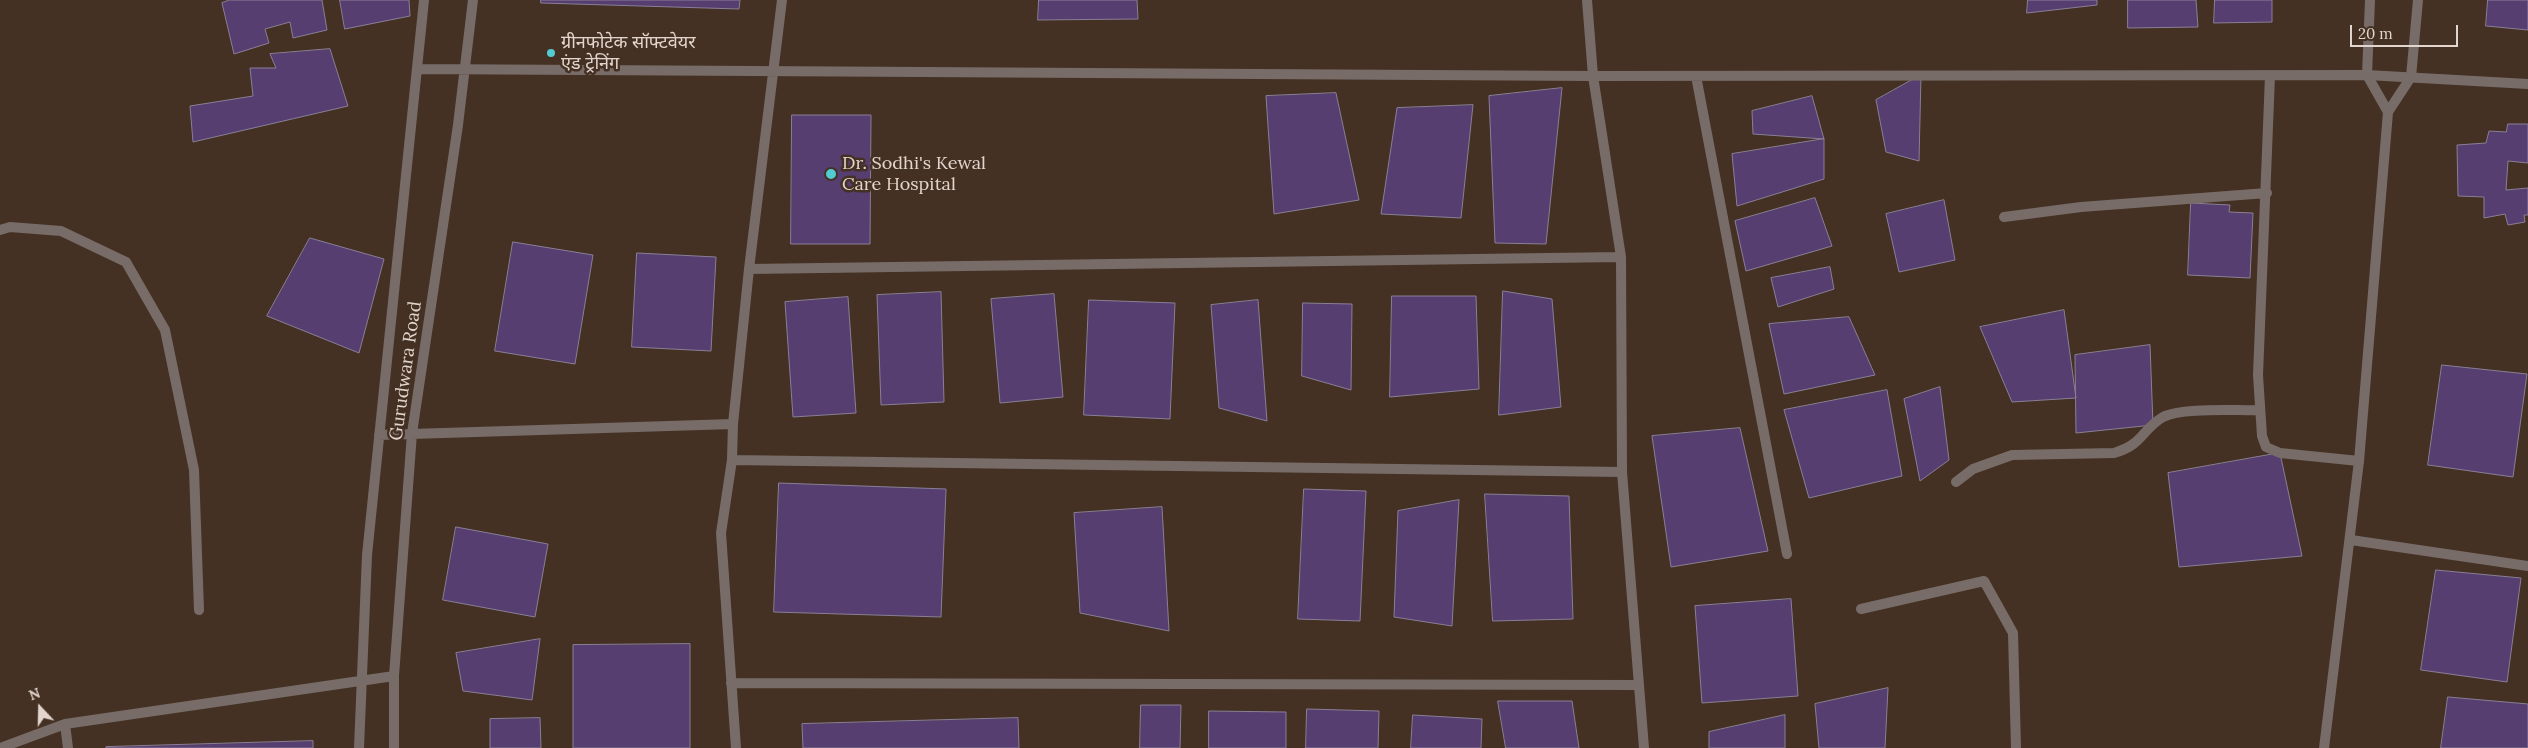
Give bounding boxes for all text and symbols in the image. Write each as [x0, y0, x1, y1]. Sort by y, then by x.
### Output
scale bar [2353, 15, 2460, 47]
text: 20 m [2358, 24, 2393, 43]
place label: ग्रीनफोटेक सॉफ्टवेयर एंड ट्रेनिंग [561, 32, 696, 74]
marker: ग्रीनफोटेक सॉफ्टवेयर एंड ट्रेनिंग [545, 47, 557, 59]
place label: Dr. Sodhi's Kewal Care Hospital [842, 153, 986, 195]
marker: Dr. Sodhi's Kewal Care Hospital [824, 167, 838, 181]
street label: Gurudwara Road [386, 300, 426, 442]
north arrow [15, 683, 65, 733]
text: N [26, 684, 43, 704]

